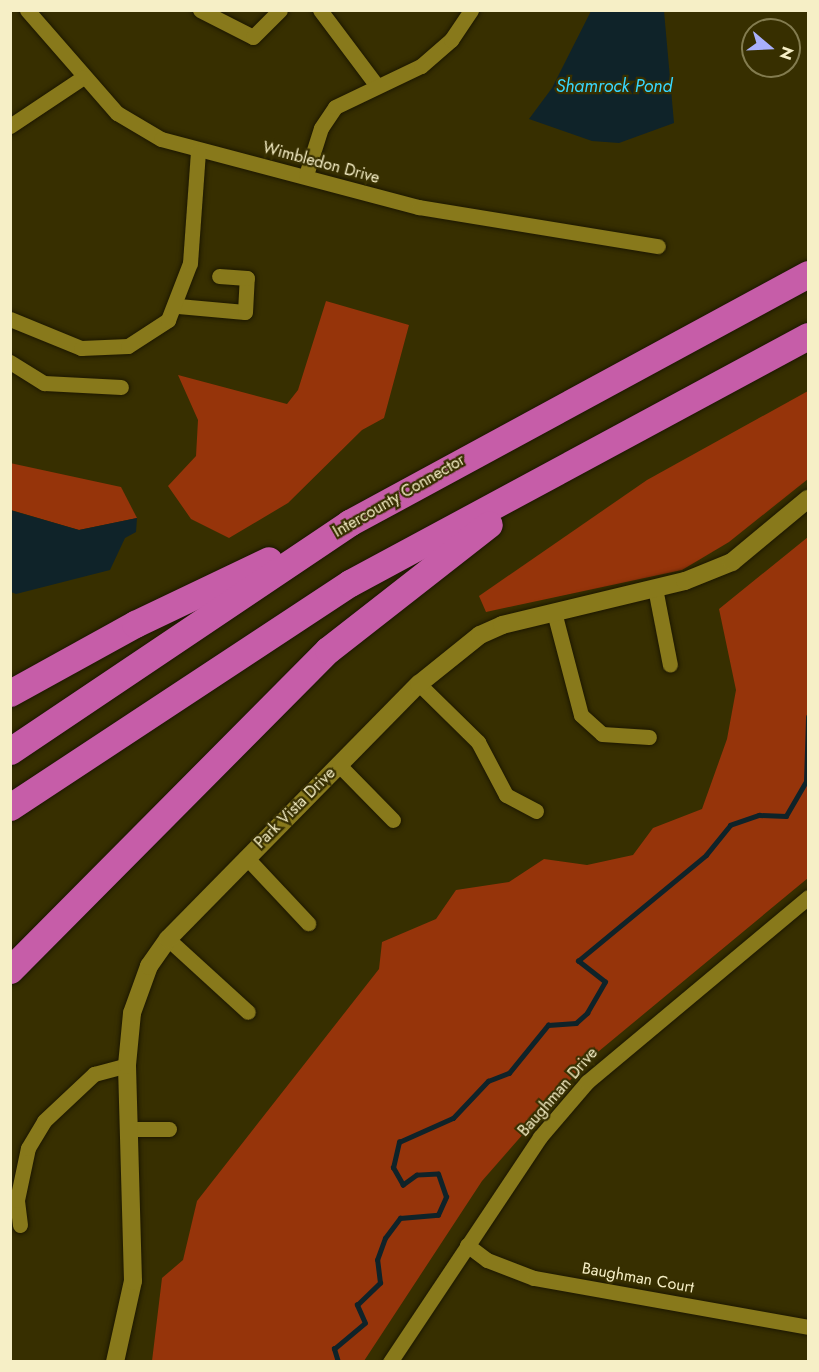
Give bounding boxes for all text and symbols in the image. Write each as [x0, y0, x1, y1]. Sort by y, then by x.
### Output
north arrow [741, 18, 801, 78]
text: N [774, 44, 800, 63]
water label: Shamrock Pond [556, 75, 672, 97]
street label: Wimbledon Drive [260, 138, 382, 188]
street label: Intercounty Connector [330, 450, 468, 542]
street label: Park Vista Drive [251, 764, 339, 852]
street label: Baughman Drive [514, 1044, 602, 1140]
street label: Baughman Court [581, 1259, 695, 1297]

